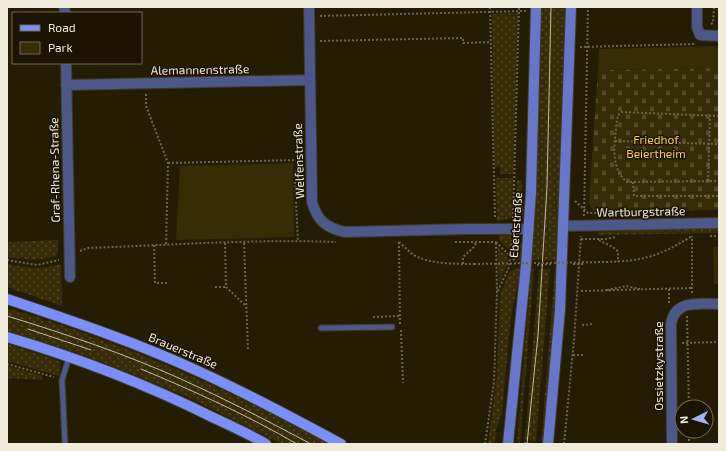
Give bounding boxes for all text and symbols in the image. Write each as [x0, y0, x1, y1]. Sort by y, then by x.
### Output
legend [12, 12, 142, 64]
text: Road [48, 20, 76, 34]
text: Park [48, 40, 73, 54]
street label: Alemannenstraße [151, 61, 249, 77]
street label: Graf-Rhena-Straße [46, 117, 62, 223]
street label: Welfenstraße [290, 123, 306, 199]
park label: Friedhof Beiertheim [626, 132, 686, 160]
street label: Ebertstraße [506, 192, 524, 258]
street label: Wartburgstraße [596, 203, 686, 219]
street label: Ossietzkystraße [651, 321, 665, 411]
street label: Brauerstraße [147, 329, 220, 371]
north arrow [674, 399, 714, 439]
text: N [677, 415, 690, 424]

